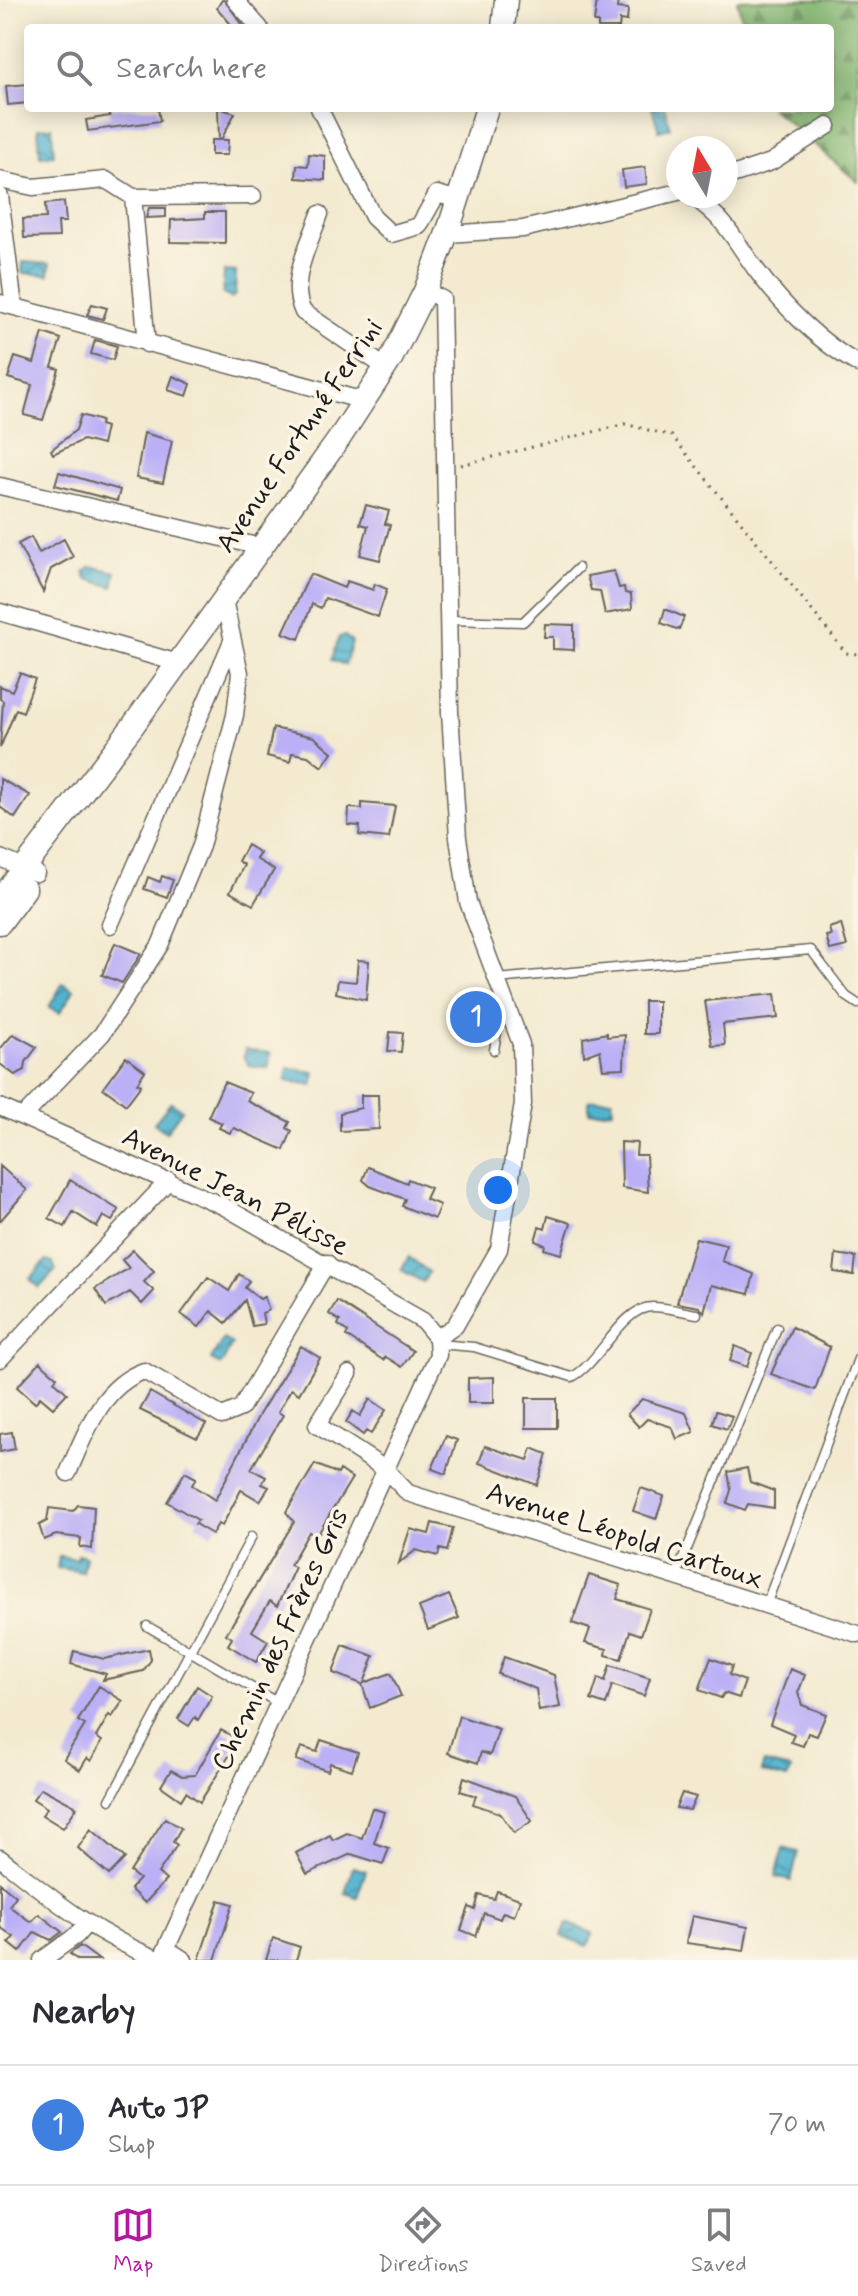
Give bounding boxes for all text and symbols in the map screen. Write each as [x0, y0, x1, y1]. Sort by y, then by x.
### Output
search box [24, 24, 834, 112]
icon: search [52, 46, 96, 90]
text: Search here [116, 49, 267, 88]
north arrow [666, 136, 738, 208]
street label: Avenue Fortuné Ferrini [208, 312, 392, 561]
pin: 1 [450, 987, 502, 1047]
street label: Avenue Jean Pélisse [115, 1119, 355, 1265]
your location [478, 1170, 518, 1210]
street label: Avenue Léopold Cartoux [481, 1474, 767, 1599]
street label: Chemin des Frères Gris [204, 1503, 358, 1778]
text: Nearby [32, 1990, 136, 2035]
text: Auto JP [108, 2089, 208, 2128]
text: 1 [52, 2108, 64, 2142]
text: 70 m [768, 2108, 826, 2142]
text: Shop [108, 2128, 156, 2162]
tab: Map [111, 2203, 155, 2279]
tab: Directions [378, 2203, 468, 2279]
tab: Saved [691, 2203, 747, 2279]

